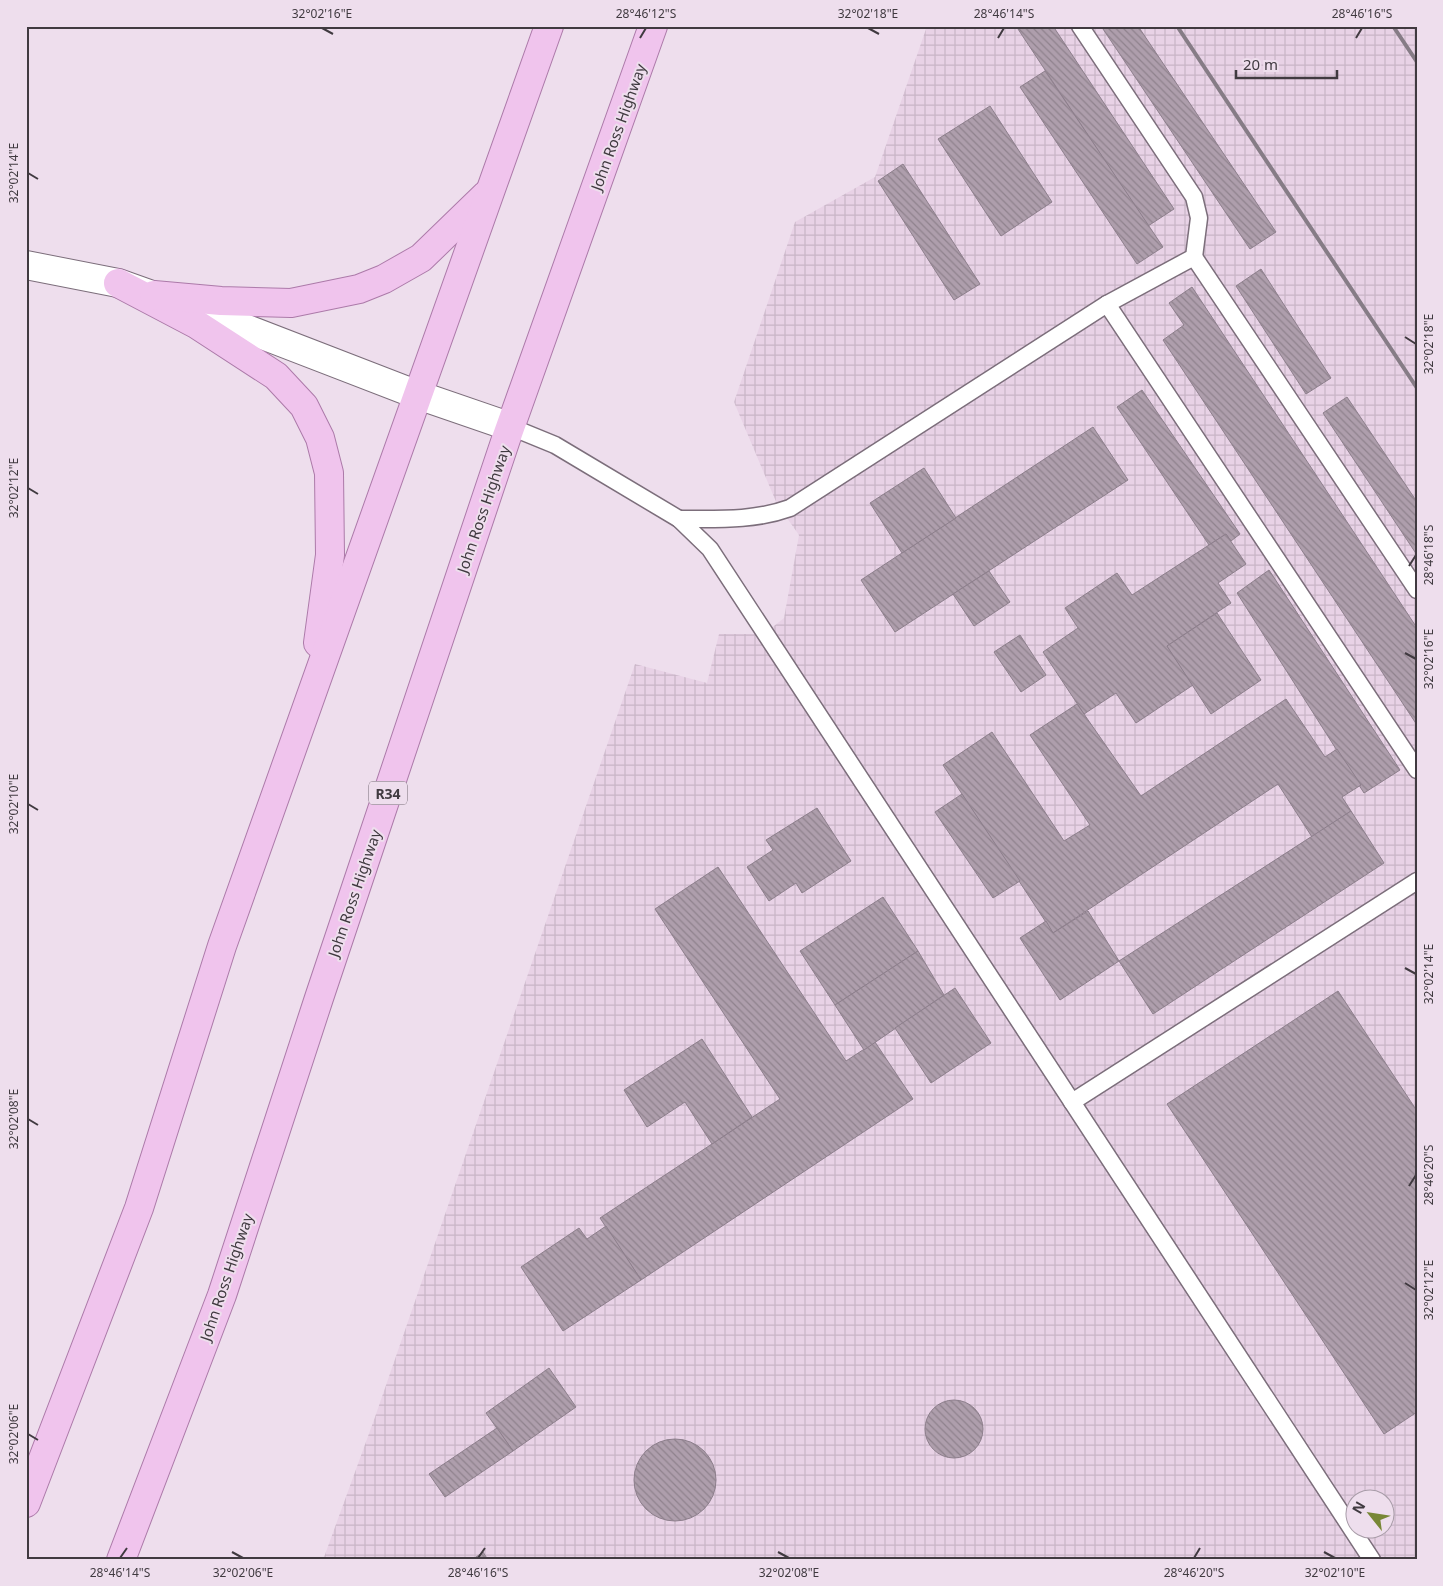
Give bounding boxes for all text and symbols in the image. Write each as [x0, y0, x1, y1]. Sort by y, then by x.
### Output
text: 32°02'16"E [292, 5, 352, 22]
text: 28°46'12"S [616, 5, 677, 22]
text: 32°02'18"E [838, 5, 898, 22]
text: 28°46'14"S [974, 5, 1035, 22]
text: 28°46'16"S [1332, 5, 1393, 22]
scale bar [1236, 48, 1337, 80]
text: 20 m [1243, 54, 1278, 74]
street label: John Ross Highway [585, 60, 650, 195]
text: 32°02'14"E [5, 143, 22, 203]
text: 32°02'18"E [1420, 314, 1437, 374]
street label: John Ross Highway [451, 442, 514, 577]
text: 32°02'12"E [5, 458, 22, 518]
text: 28°46'18"S [1420, 524, 1437, 585]
text: 32°02'16"E [1420, 629, 1437, 689]
text: 32°02'10"E [5, 774, 22, 834]
road number: R34 [369, 781, 407, 804]
street label: John Ross Highway [322, 826, 385, 961]
text: 32°02'14"E [1420, 944, 1437, 1004]
text: 32°02'08"E [5, 1089, 22, 1149]
text: 28°46'20"S [1420, 1144, 1437, 1205]
street label: John Ross Highway [194, 1210, 257, 1345]
text: 32°02'12"E [1420, 1260, 1437, 1320]
text: 32°02'06"E [5, 1404, 22, 1464]
north arrow [1346, 1488, 1396, 1538]
text: N [1347, 1498, 1369, 1517]
text: 28°46'14"S [90, 1564, 151, 1581]
text: 32°02'06"E [213, 1564, 273, 1581]
text: 28°46'16"S [448, 1564, 509, 1581]
text: 32°02'08"E [759, 1564, 819, 1581]
text: 28°46'20"S [1164, 1564, 1225, 1581]
text: 32°02'10"E [1305, 1564, 1365, 1581]

